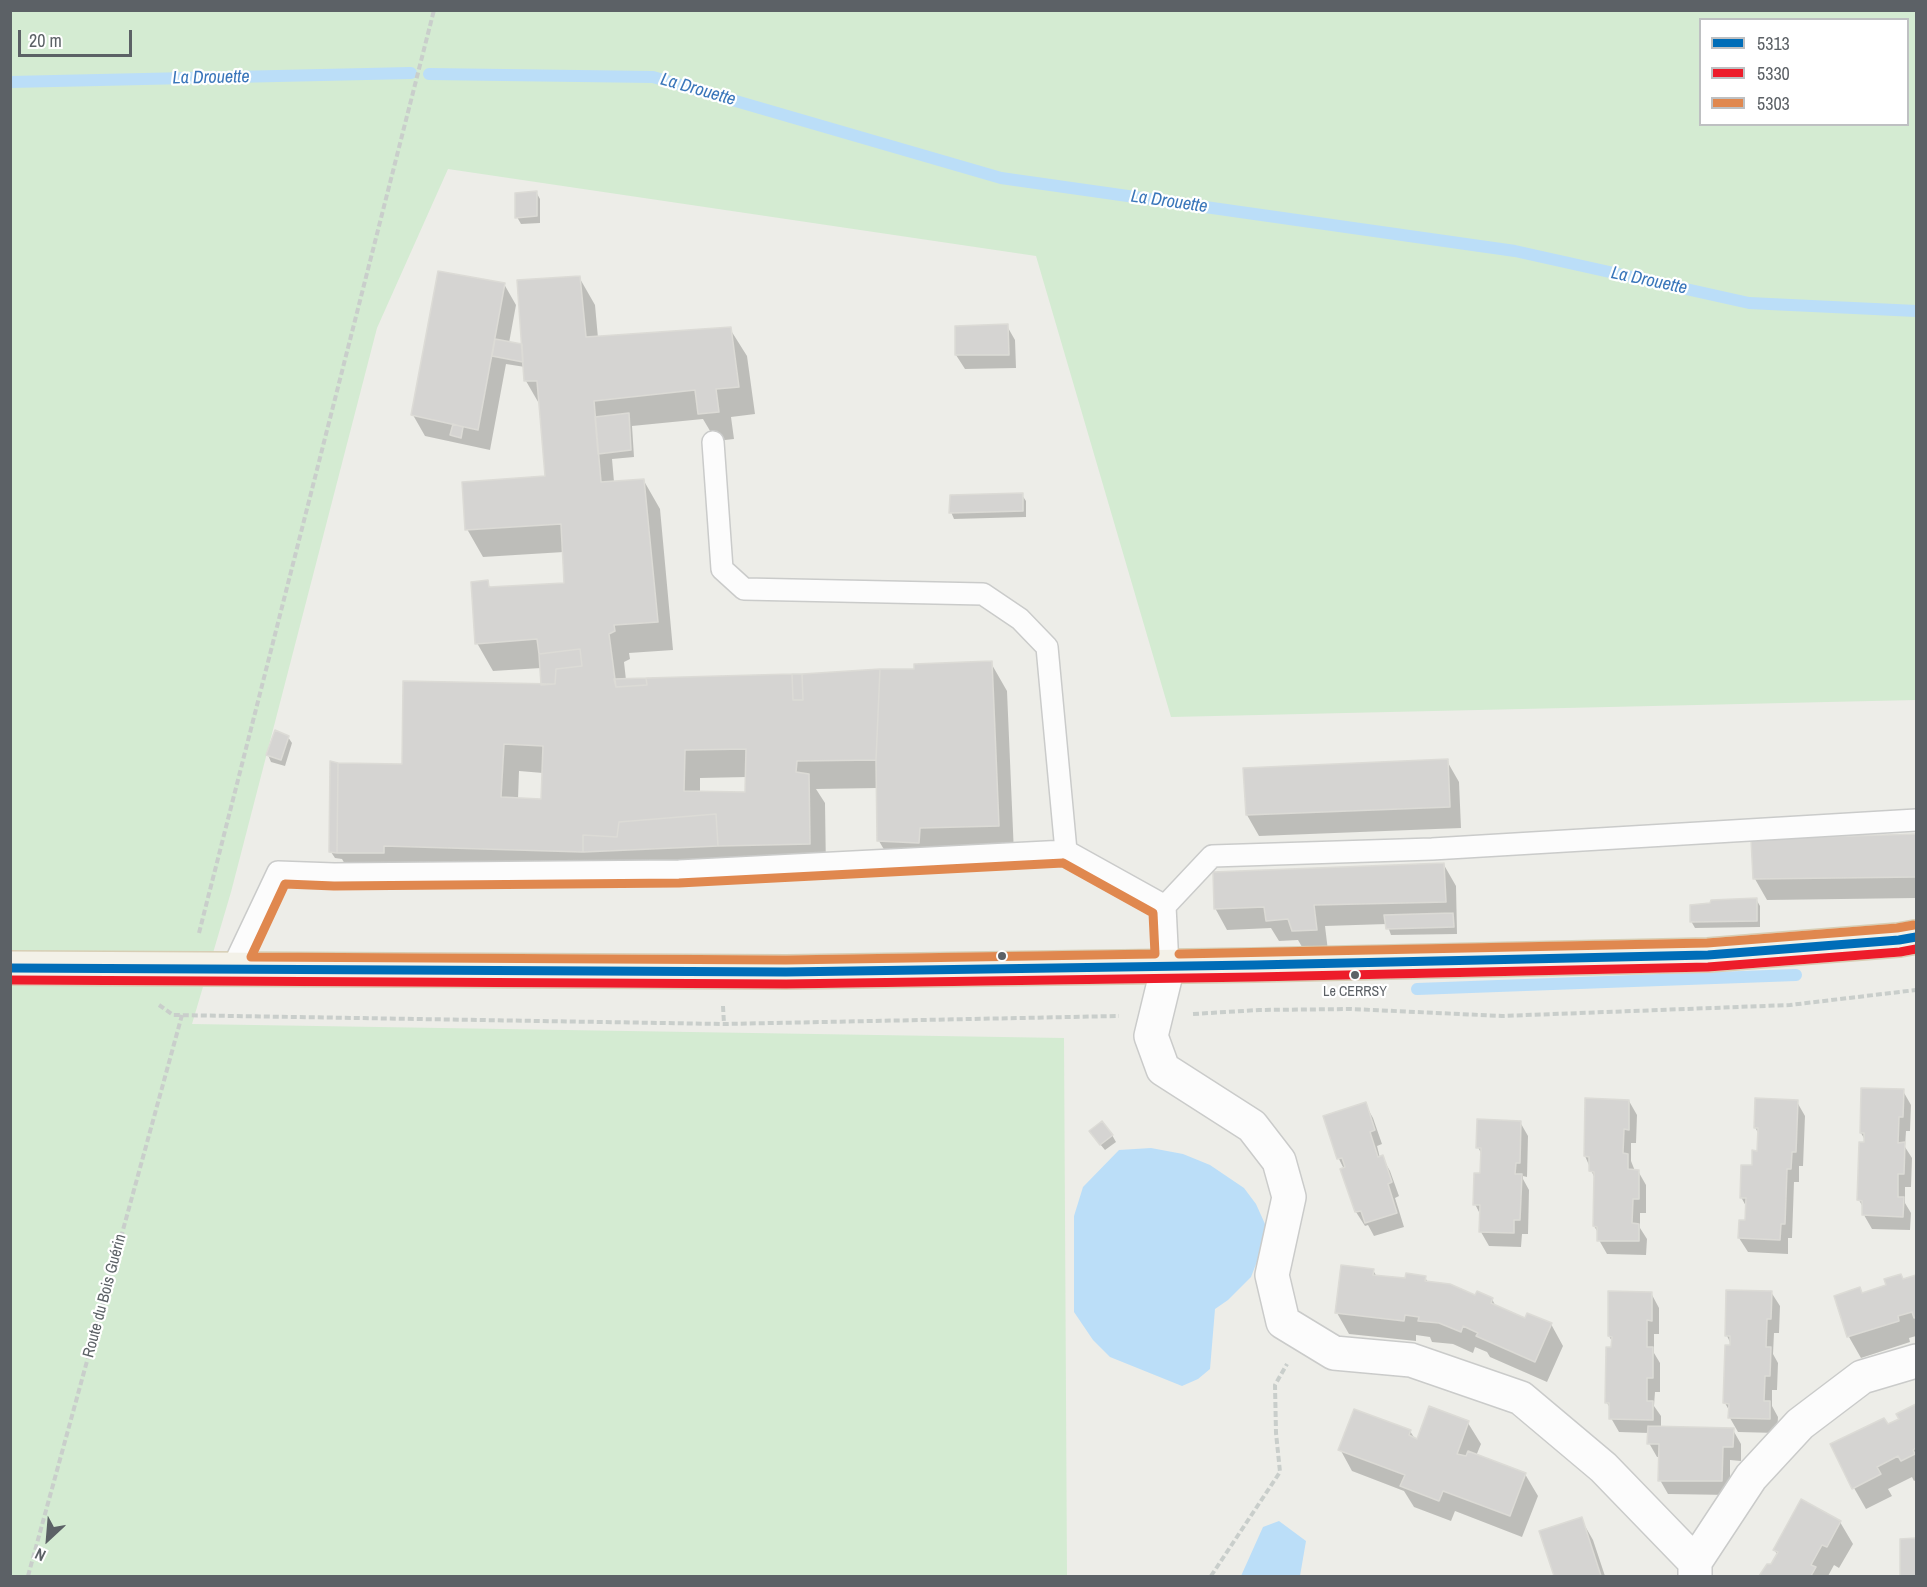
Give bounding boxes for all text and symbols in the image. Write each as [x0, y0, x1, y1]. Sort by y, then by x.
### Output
scale bar [21, 18, 135, 56]
legend [1699, 18, 1909, 126]
text: 20 m [29, 28, 62, 53]
text: 5313 [1757, 31, 1790, 56]
text: 5330 [1757, 61, 1790, 86]
water label: La Drouette [172, 67, 250, 89]
water label: La Drouette [658, 69, 738, 111]
text: 5303 [1757, 91, 1790, 116]
water label: La Drouette [1129, 186, 1209, 218]
water label: La Drouette [1609, 262, 1689, 300]
unlabelled marker [996, 950, 1008, 962]
marker: Le CERRSY [1349, 969, 1361, 981]
place label: Le CERRSY [1323, 984, 1387, 1000]
street label: Route du Bois Guérin [79, 1232, 131, 1360]
north arrow [18, 1509, 78, 1569]
text: N [31, 1543, 49, 1567]

